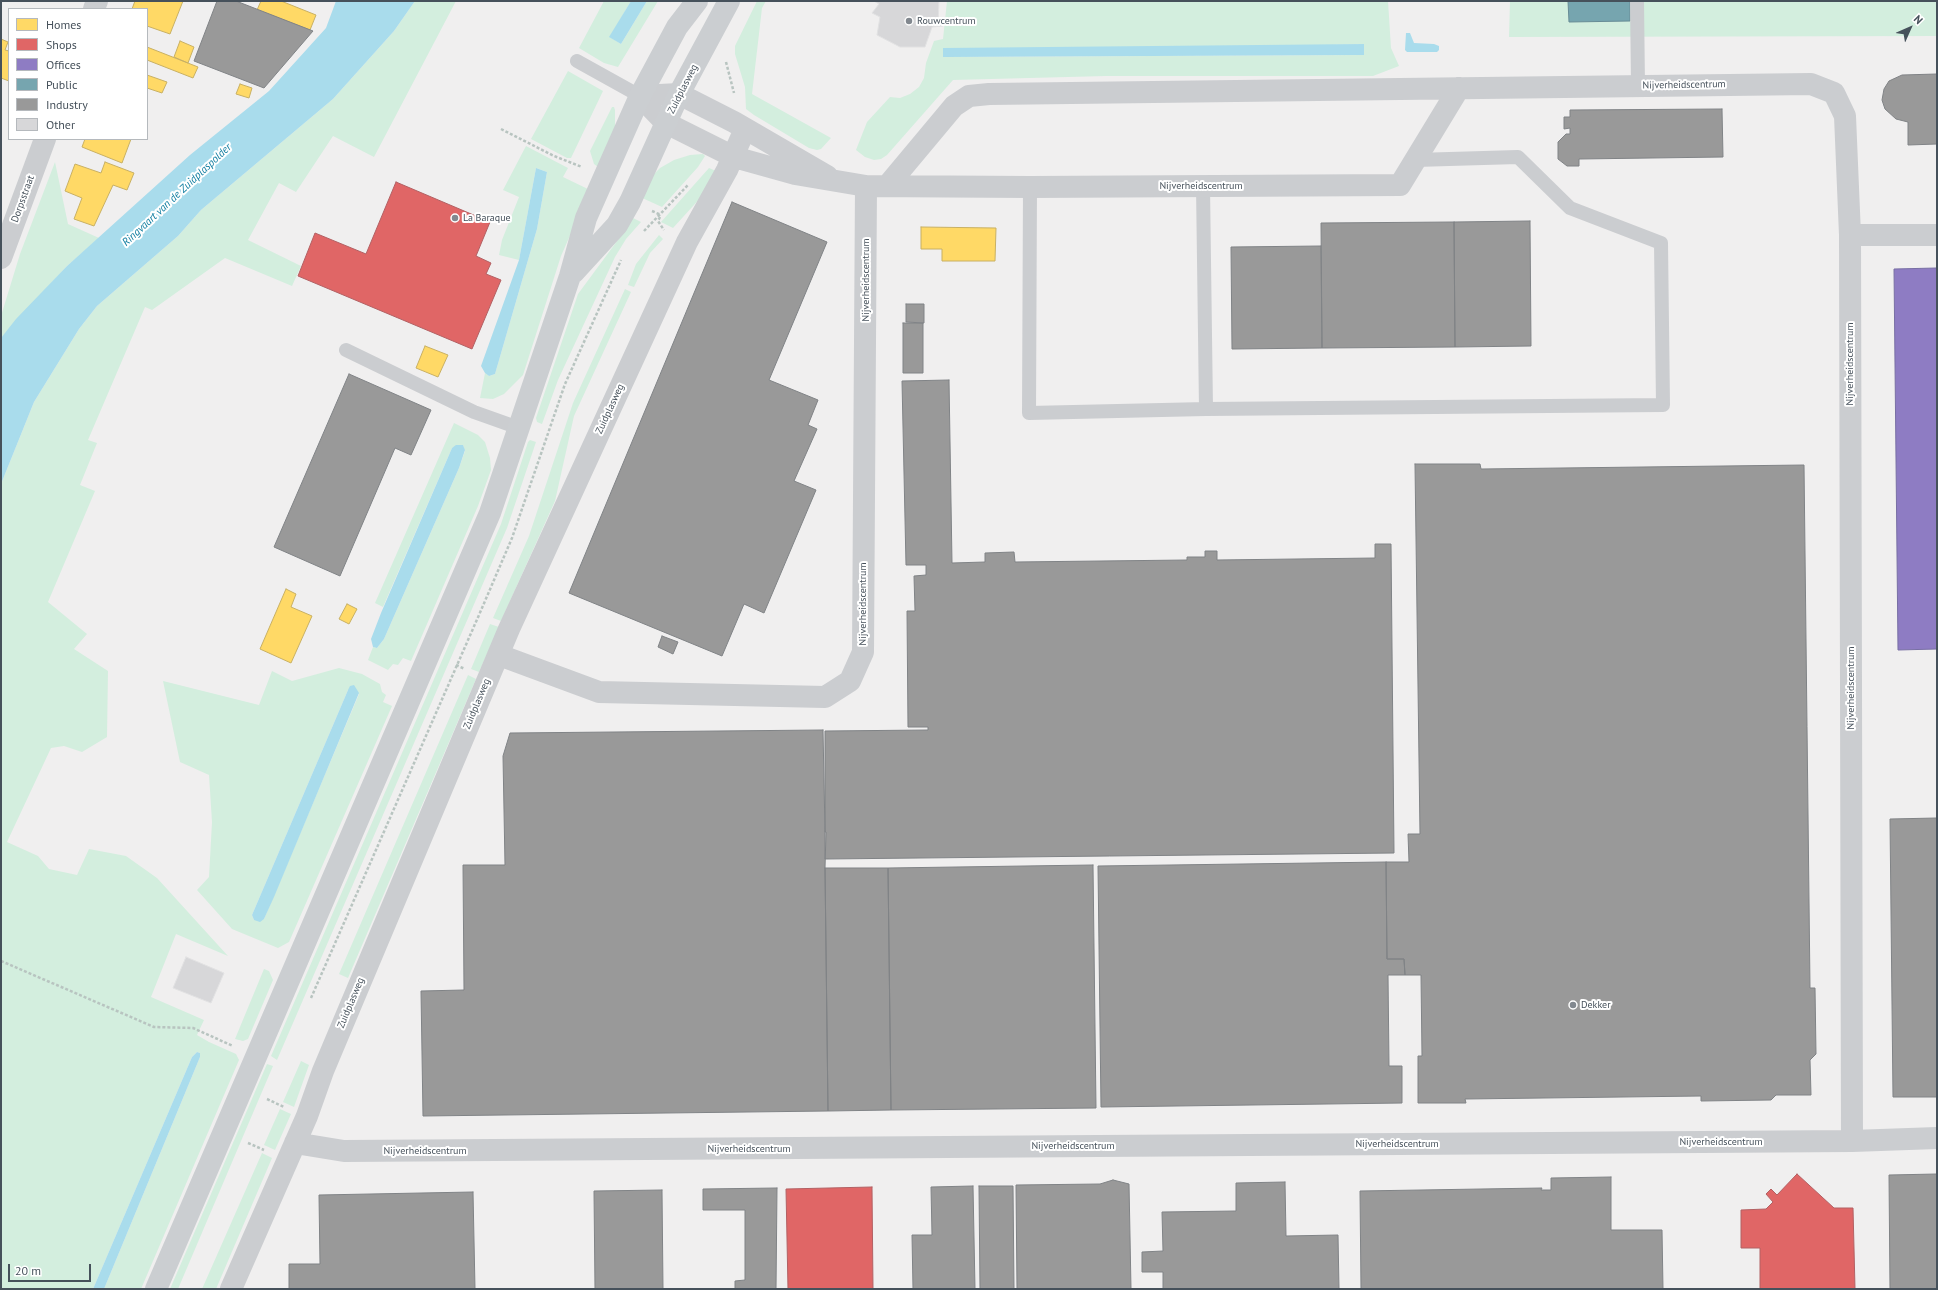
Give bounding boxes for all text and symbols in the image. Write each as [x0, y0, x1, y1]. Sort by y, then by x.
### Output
legend [8, 8, 148, 140]
north arrow [1890, 8, 1930, 48]
text: N [1911, 12, 1926, 27]
place label: Rouwcentrum [917, 15, 976, 27]
marker: Rouwcentrum [904, 16, 914, 26]
text: Homes [46, 17, 81, 32]
text: Shops [46, 37, 77, 52]
text: Offices [46, 57, 81, 72]
street label: Zuidplasweg [665, 62, 701, 116]
text: Public [46, 77, 77, 92]
street label: Nijverheidscentrum [1642, 78, 1726, 92]
text: Industry [46, 97, 88, 112]
text: Other [46, 117, 75, 132]
water label: Ringvaart van de Zuidplaspolder [120, 141, 234, 249]
street label: Dorpsstraat [9, 174, 37, 224]
street label: Nijverheidscentrum [1159, 180, 1243, 192]
place label: La Baraque [463, 212, 511, 224]
marker: La Baraque [450, 213, 460, 223]
street label: Nijverheidscentrum [860, 238, 872, 322]
street label: Nijverheidscentrum [1844, 322, 1856, 406]
street label: Zuidplasweg [593, 382, 627, 436]
street label: Nijverheidscentrum [857, 562, 869, 646]
street label: Nijverheidscentrum [1845, 646, 1857, 730]
street label: Zuidplasweg [461, 677, 493, 731]
street label: Zuidplasweg [335, 976, 367, 1030]
place label: Dekker [1581, 999, 1611, 1011]
marker: Dekker [1568, 1000, 1578, 1010]
street label: Nijverheidscentrum [1679, 1136, 1763, 1148]
street label: Nijverheidscentrum [1355, 1138, 1439, 1150]
street label: Nijverheidscentrum [1031, 1140, 1115, 1152]
street label: Nijverheidscentrum [707, 1143, 791, 1155]
street label: Nijverheidscentrum [383, 1145, 467, 1157]
scale bar [10, 1256, 93, 1282]
text: 20 m [15, 1263, 41, 1278]

